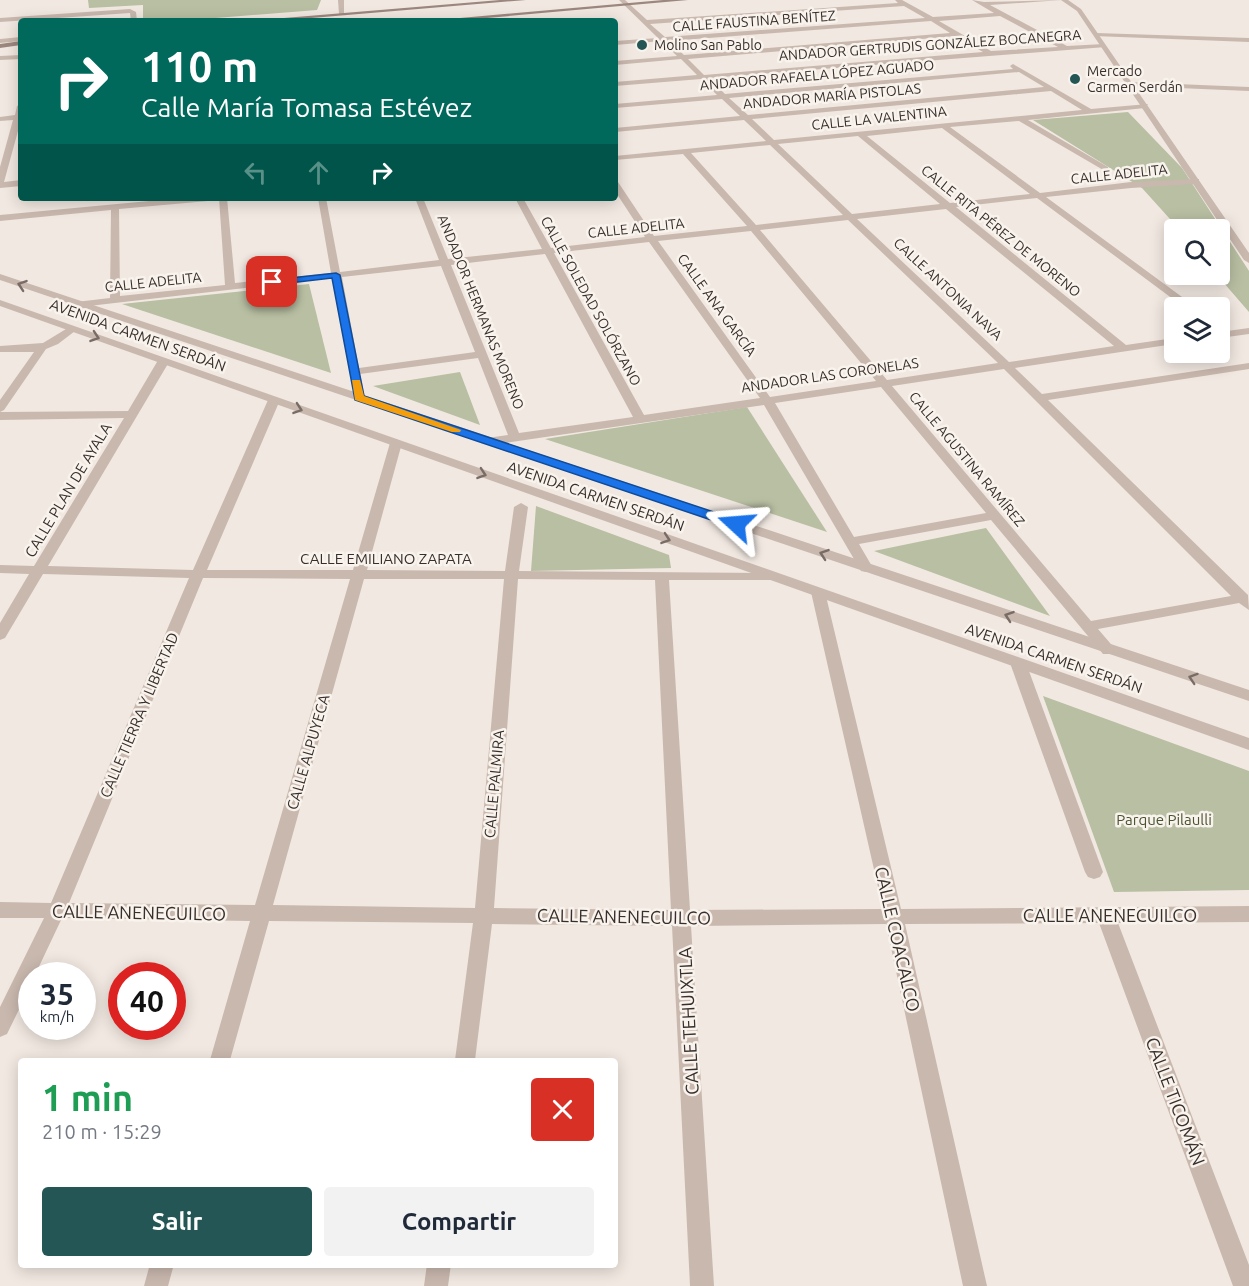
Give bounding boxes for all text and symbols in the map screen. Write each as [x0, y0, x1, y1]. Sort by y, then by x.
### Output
street label: CALLE FAUSTINA BENÍTEZ [672, 6, 836, 35]
street label: ANDADOR GERTRUDIS GONZÁLEZ BOCANEGRA [778, 25, 1082, 64]
place label: Molino San Pablo [654, 37, 762, 53]
marker: Molino San Pablo [635, 38, 649, 52]
icon: right [42, 42, 120, 120]
text: 110 m [141, 43, 258, 90]
street label: ANDADOR RAFAELA LÓPEZ AGUADO [699, 56, 935, 93]
place label: Mercado Carmen Serdán [1087, 63, 1183, 95]
marker: Mercado Carmen Serdán [1068, 72, 1082, 86]
street label: ANDADOR MARÍA PISTOLAS [742, 79, 922, 112]
text: Calle María Tomasa Estévez [141, 92, 472, 122]
street label: CALLE LA VALENTINA [811, 103, 947, 133]
icon: left [239, 156, 272, 189]
icon: ahead [302, 156, 335, 189]
icon: right [365, 156, 398, 189]
street label: CALLE RITA PÉREZ DE MORENO [918, 161, 1085, 300]
street label: CALLE ADELITA [1070, 161, 1168, 187]
street label: ANDADOR HERMANAS MORENO [435, 212, 528, 412]
street label: CALLE SOLEDAD SOLÓRZANO [538, 213, 645, 389]
street label: CALLE ADELITA [587, 215, 685, 241]
map controls [1164, 219, 1230, 363]
button: search [1164, 219, 1230, 285]
street label: CALLE ANTONIA NAVA [890, 235, 1006, 343]
street label: CALLE ANA GARCÍA [674, 250, 760, 359]
pin [246, 256, 297, 307]
icon: arrive [255, 265, 288, 298]
street label: CALLE ADELITA [104, 269, 202, 295]
one-way arrow [17, 279, 28, 292]
street label: AVENIDA CARMEN SERDÁN [48, 295, 228, 375]
button: layers [1164, 297, 1230, 363]
one-way arrow [89, 329, 100, 342]
street label: ANDADOR LAS CORONELAS [740, 355, 920, 395]
street label: CALLE AGUSTINA RAMÍREZ [906, 388, 1029, 530]
one-way arrow [293, 401, 303, 414]
street label: CALLE PLAN DE AYALA [21, 420, 115, 560]
street label: AVENIDA CARMEN SERDÁN [505, 458, 687, 534]
one-way arrow [476, 466, 487, 479]
position arrow [704, 492, 768, 556]
one-way arrow [660, 531, 671, 544]
one-way arrow [819, 548, 830, 561]
street label: CALLE EMILIANO ZAPATA [300, 550, 472, 567]
one-way arrow [1004, 611, 1014, 623]
street label: AVENIDA CARMEN SERDÁN [963, 620, 1145, 696]
street label: CALLE TIERRA Y LIBERTAD [96, 630, 182, 800]
one-way arrow [1188, 673, 1199, 685]
street label: CALLE ALPUYECA [283, 692, 333, 812]
street label: CALLE PALMIRA [481, 729, 507, 839]
park label: Parque Pilaulli [1116, 811, 1212, 828]
street label: CALLE COACALCO [872, 864, 924, 1014]
street label: CALLE ANENECUILCO [52, 900, 226, 924]
street label: CALLE ANENECUILCO [537, 904, 711, 928]
street label: CALLE ANENECUILCO [1023, 905, 1197, 925]
street label: CALLE TEHUIXTLA [674, 946, 702, 1095]
speed limit sign: 40 [108, 962, 186, 1040]
text: 35 [40, 977, 74, 1011]
text: km/h [40, 1008, 74, 1025]
street label: CALLE TICOMÁN [1142, 1034, 1211, 1168]
text: 1 min [42, 1077, 133, 1118]
button: close [531, 1078, 594, 1141]
text: 210 m · 15:29 [42, 1120, 162, 1143]
button: Salir [42, 1187, 312, 1256]
button: Compartir [324, 1187, 594, 1256]

